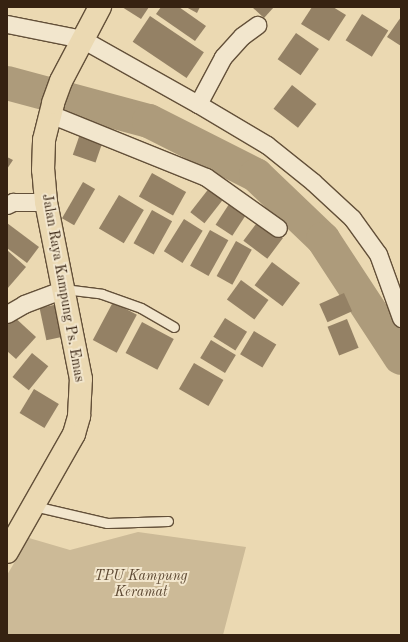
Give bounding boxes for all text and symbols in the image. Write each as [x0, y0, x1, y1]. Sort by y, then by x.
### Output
street label: Jalan Raya Kampung Ps. Emas [38, 193, 88, 383]
park label: TPU Kampung Keramat [94, 568, 188, 600]

